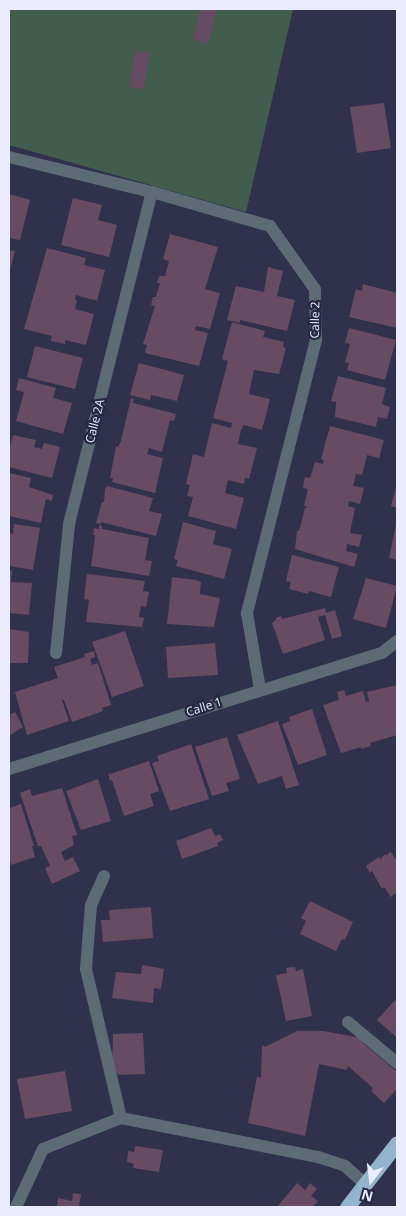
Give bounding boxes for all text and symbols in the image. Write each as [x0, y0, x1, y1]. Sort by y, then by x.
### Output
street label: Calle 2 [307, 301, 323, 339]
street label: Calle 2A [83, 398, 107, 444]
street label: Calle 1 [184, 694, 224, 720]
north arrow [346, 1156, 396, 1206]
text: N [359, 1185, 375, 1207]

